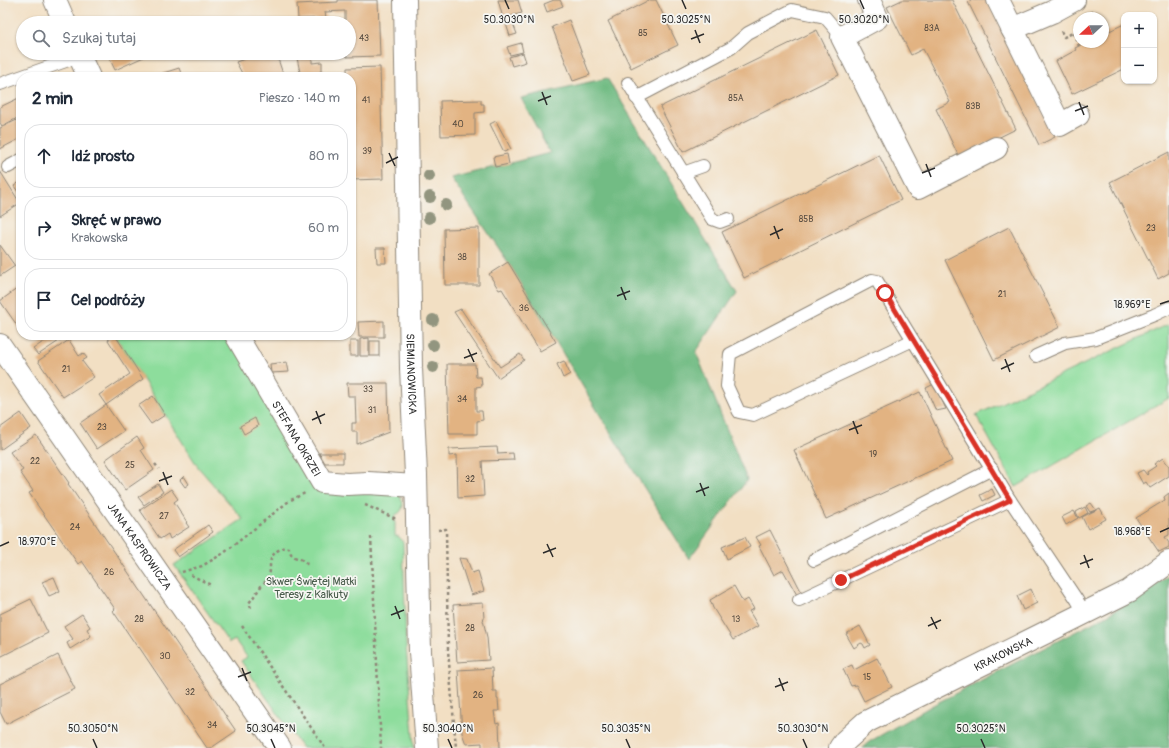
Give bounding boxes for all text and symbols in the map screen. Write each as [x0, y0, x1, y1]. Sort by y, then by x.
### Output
north arrow [1073, 12, 1109, 48]
map controls [1121, 12, 1157, 84]
button: + [1121, 12, 1157, 48]
text: 50.3030°N [484, 14, 534, 26]
text: 50.3025°N [662, 14, 711, 26]
text: 50.3020°N [839, 14, 889, 26]
search box [16, 16, 356, 60]
house number: 83A [924, 23, 940, 34]
icon: search [30, 27, 52, 49]
house number: 85 [638, 28, 648, 39]
text: Szukaj tutaj [62, 29, 136, 48]
house number: 43 [359, 33, 369, 44]
button: − [1121, 48, 1157, 84]
text: 2 min [32, 88, 73, 109]
text: Pieszo · 140 m [259, 90, 340, 106]
house number: 85A [728, 93, 744, 104]
house number: 41 [362, 95, 370, 106]
house number: 83B [966, 101, 980, 112]
house number: 40 [452, 119, 464, 130]
icon: ahead [33, 145, 55, 167]
house number: 39 [362, 146, 372, 157]
text: Idź prosto [71, 147, 135, 166]
text: 80 m [309, 148, 339, 164]
text: Skręć w prawo [71, 211, 161, 230]
house number: 85B [799, 214, 813, 225]
icon: right [33, 217, 55, 239]
text: 60 m [308, 220, 339, 236]
house number: 23 [1146, 223, 1156, 234]
text: Krakowska [71, 230, 128, 246]
house number: 38 [457, 252, 467, 263]
route start [876, 284, 894, 302]
icon: arrive [33, 289, 55, 311]
house number: 21 [998, 289, 1006, 300]
text: Cel podróży [71, 291, 145, 310]
text: 18.969°E [1114, 299, 1150, 311]
house number: 36 [519, 303, 529, 314]
street label: SIEMIANOWICKA [403, 333, 419, 415]
house number: 21 [62, 364, 70, 375]
house number: 33 [363, 384, 373, 395]
house number: 34 [457, 394, 468, 405]
street label: STEFANA OKRZEI [269, 399, 323, 479]
house number: 31 [368, 405, 376, 416]
house number: 23 [97, 422, 107, 433]
house number: 19 [869, 449, 877, 460]
house number: 22 [30, 456, 40, 467]
house number: 25 [125, 460, 135, 471]
house number: 32 [465, 474, 475, 485]
street label: JANA KASPROWICZA [105, 500, 174, 592]
house number: 27 [159, 511, 169, 522]
house number: 24 [70, 522, 81, 533]
text: 18.968°E [1114, 526, 1150, 538]
text: 18.970°E [18, 536, 56, 548]
house number: 26 [104, 567, 114, 578]
route end [832, 571, 850, 589]
park label: Skwer Świętej Matki Teresy z Kalkuty [266, 575, 356, 601]
house number: 28 [134, 614, 144, 625]
house number: 13 [732, 614, 740, 625]
house number: 28 [465, 623, 475, 634]
street label: KRAKOWSKA [972, 634, 1035, 674]
house number: 30 [159, 651, 171, 662]
house number: 15 [863, 672, 871, 683]
house number: 32 [185, 687, 195, 698]
house number: 26 [473, 690, 483, 701]
house number: 34 [207, 720, 218, 731]
text: 50.3050°N [68, 723, 118, 735]
text: 50.3045°N [246, 723, 296, 735]
text: 50.3040°N [423, 723, 474, 735]
text: 50.3035°N [602, 723, 651, 735]
text: 50.3030°N [778, 723, 828, 735]
text: 50.3025°N [957, 723, 1006, 735]

